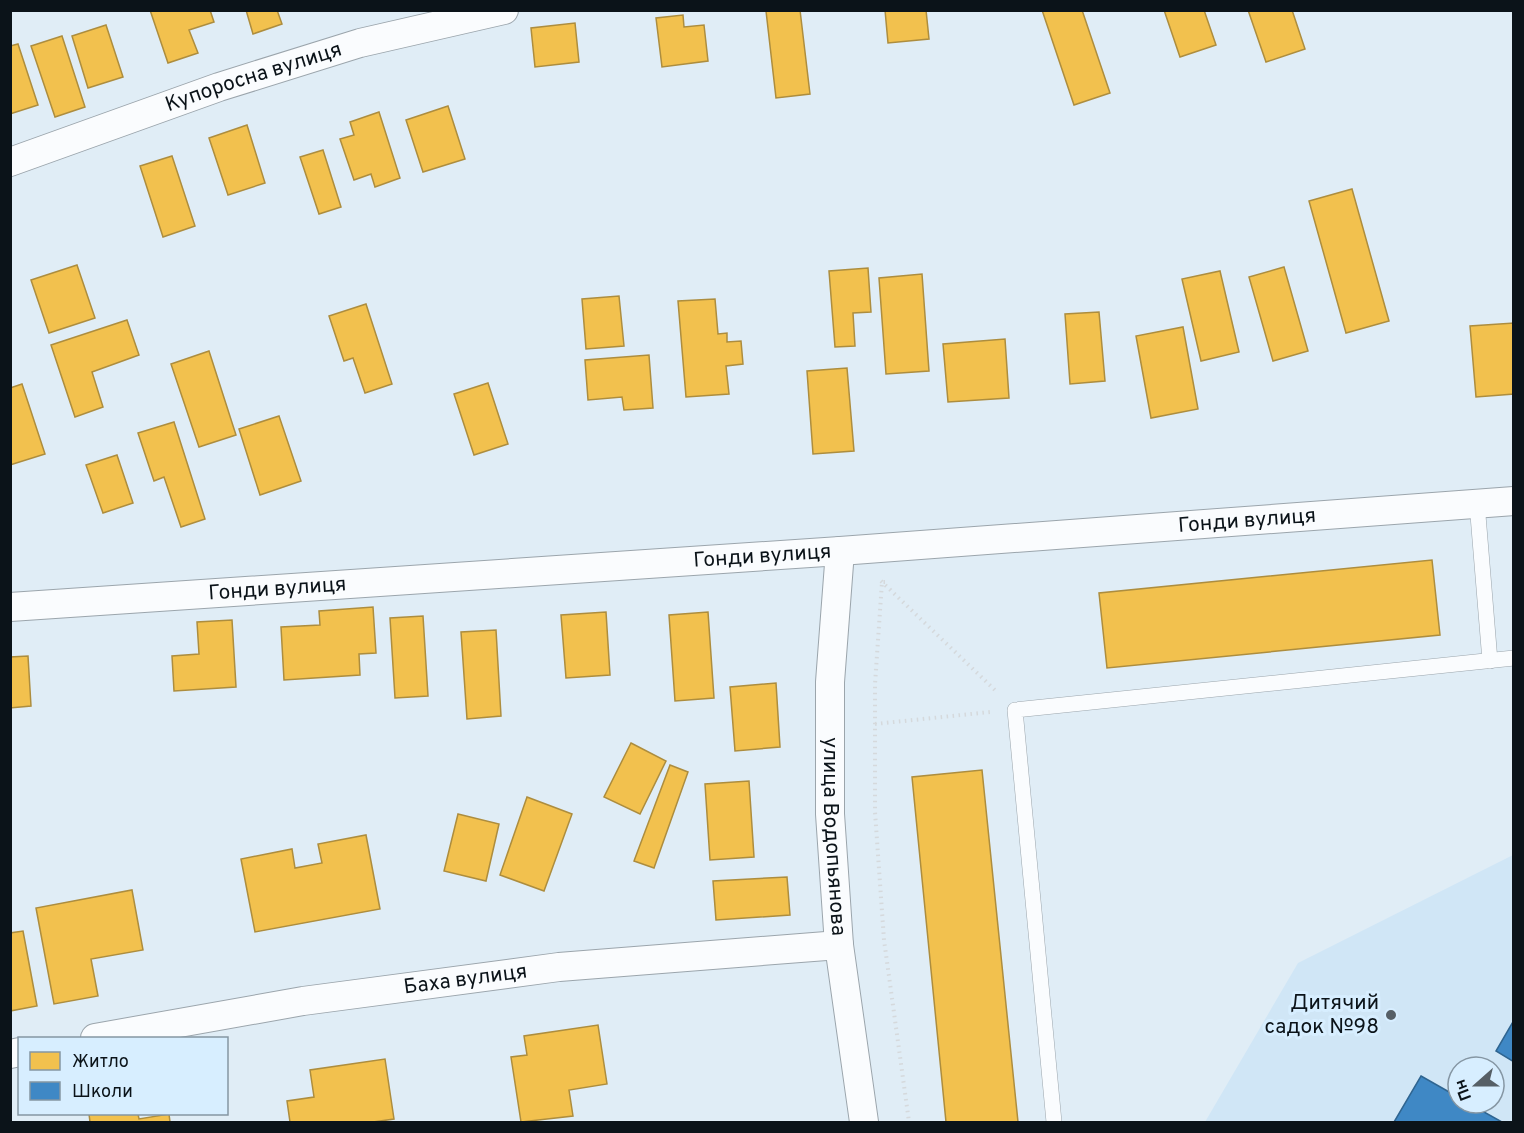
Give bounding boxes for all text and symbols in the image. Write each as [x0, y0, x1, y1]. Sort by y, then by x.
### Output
street label: Купоросна вулиця [162, 36, 345, 119]
street label: Гонди вулиця [1177, 502, 1317, 539]
street label: Гонди вулиця [692, 538, 832, 574]
street label: Гонди вулиця [208, 571, 347, 607]
street label: улица Водопьянова [817, 737, 852, 937]
street label: Баха вулиця [402, 958, 529, 1001]
place label: Дитячий садок №98 [1265, 990, 1379, 1041]
marker: Дитячий садок №98 [1384, 1008, 1398, 1022]
legend [18, 1037, 228, 1115]
text: Житло [72, 1051, 129, 1074]
north arrow [1446, 1055, 1506, 1115]
text: Пн [1451, 1076, 1477, 1103]
text: Школи [72, 1081, 133, 1104]

